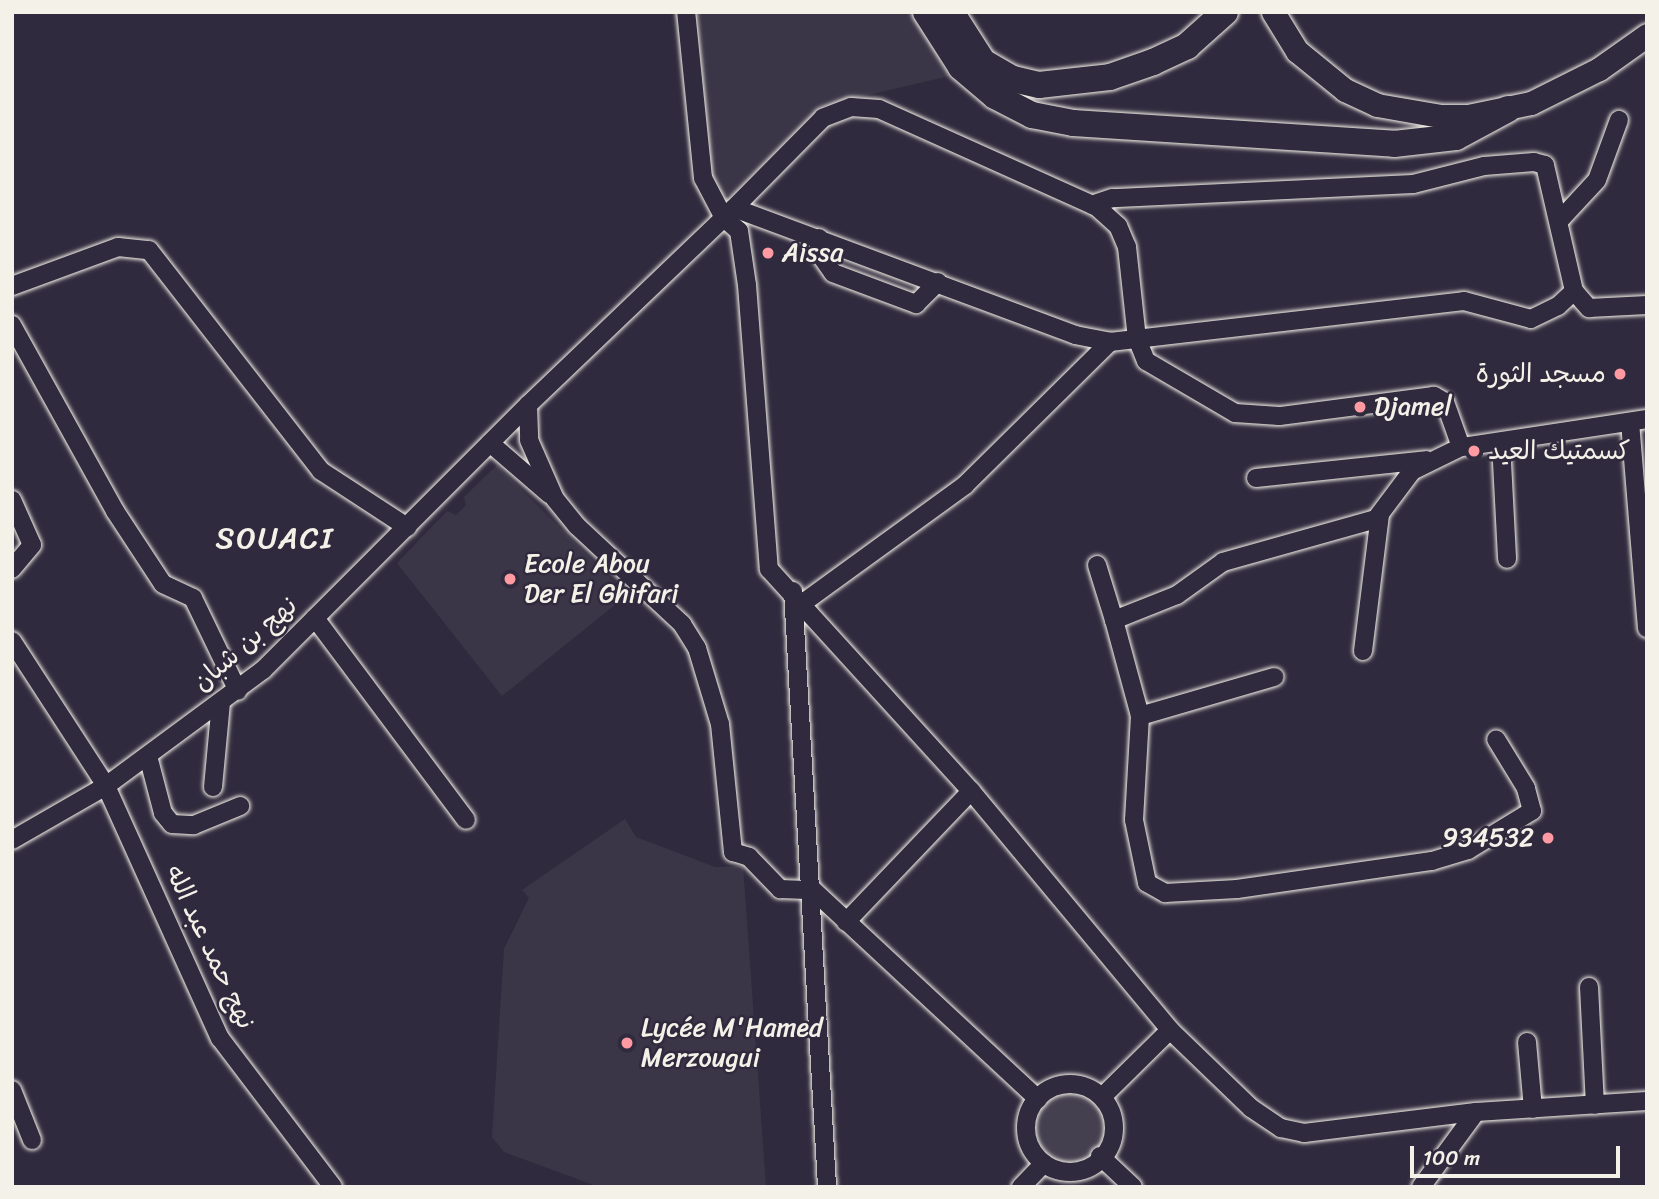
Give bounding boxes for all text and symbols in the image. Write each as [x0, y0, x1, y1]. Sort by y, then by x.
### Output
place label: Aissa [782, 237, 843, 269]
marker: Aissa [760, 245, 776, 261]
place label: مسجد الثورة [1476, 358, 1606, 390]
marker: مسجد الثورة [1612, 366, 1628, 382]
place label: Djamel [1374, 391, 1452, 423]
marker: Djamel [1352, 399, 1368, 415]
place label: كسمتيك العيد [1488, 435, 1630, 467]
marker: كسمتيك العيد [1466, 443, 1482, 459]
district label: SOUACI [216, 520, 334, 556]
place label: Ecole Abou Der El Ghifari [524, 548, 678, 610]
marker: Ecole Abou Der El Ghifari [502, 571, 518, 587]
street label: نهج بن شبان [186, 590, 304, 698]
place label: 934532 [1442, 822, 1534, 854]
marker: 934532 [1540, 830, 1556, 846]
street label: نهج حمد عبد الله [158, 860, 262, 1034]
place label: Lycée M'Hamed Merzougui [641, 1012, 822, 1074]
marker: Lycée M'Hamed Merzougui [619, 1035, 635, 1051]
scale bar [1414, 1132, 1624, 1176]
text: 100 m [1423, 1139, 1480, 1177]

